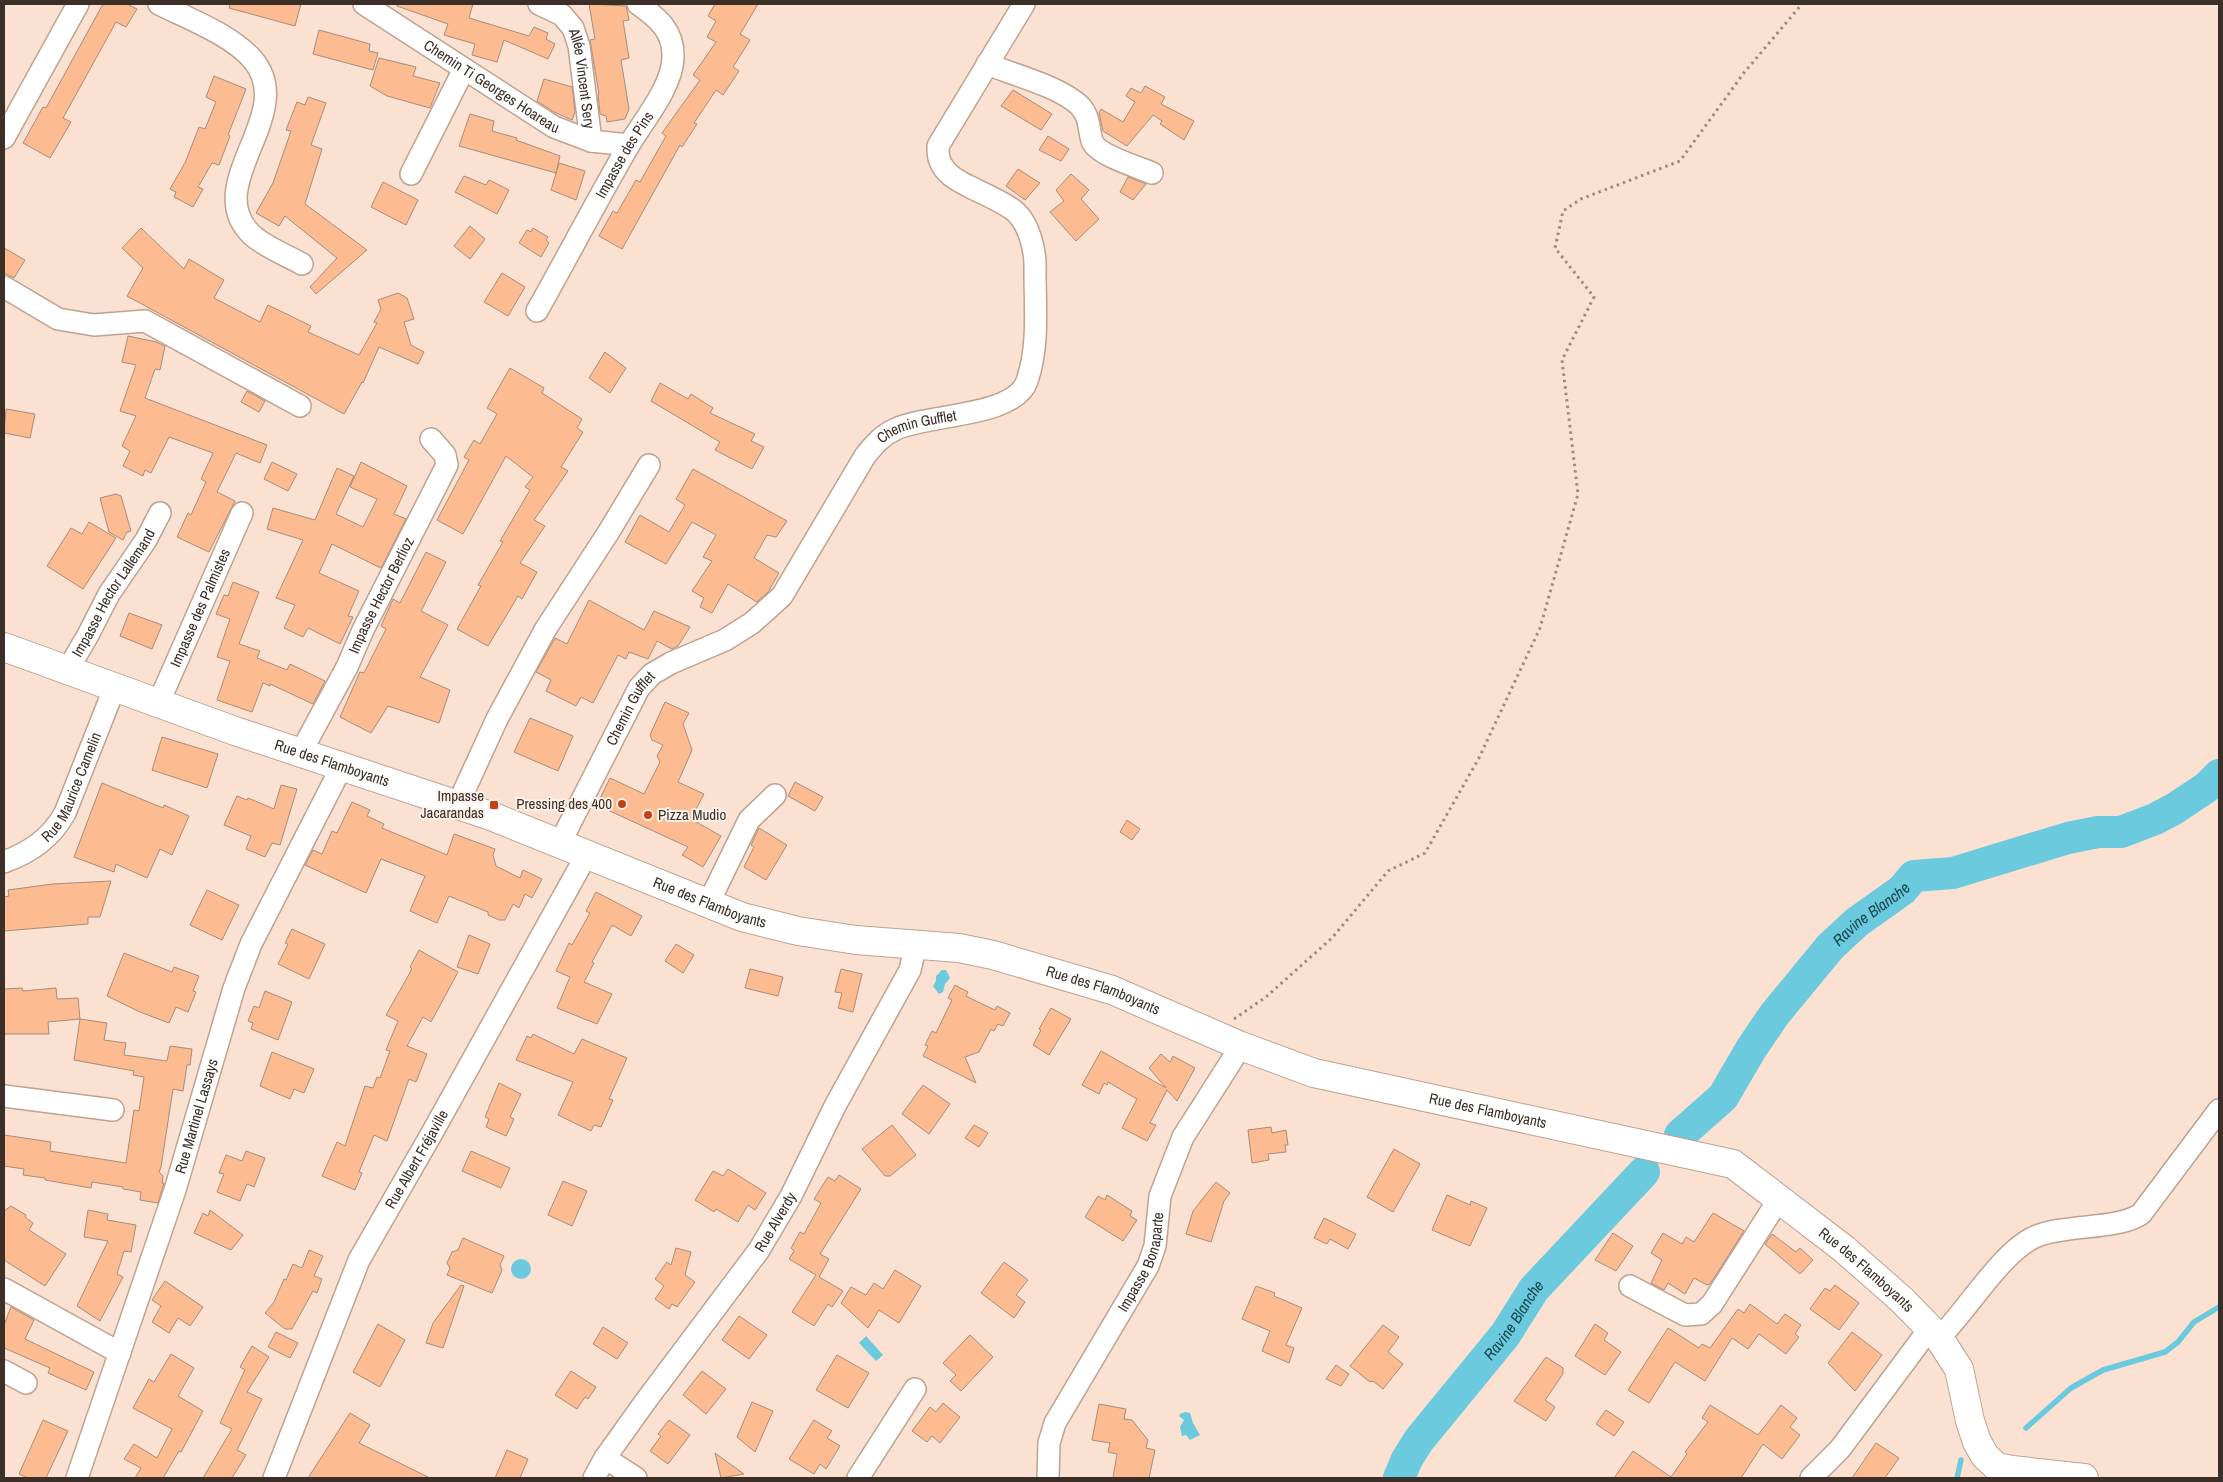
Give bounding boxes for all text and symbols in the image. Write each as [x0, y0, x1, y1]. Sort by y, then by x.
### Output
street label: Allée Vincent Sery [563, 24, 600, 130]
street label: Chemin Ti Georges Hoareau [420, 34, 562, 138]
street label: Impasse des Pins [590, 107, 658, 202]
street label: Chemin Gufflet [872, 404, 959, 448]
street label: Impasse Hector Lallemand [66, 525, 160, 661]
street label: Impasse Hector Berlioz [343, 533, 419, 657]
street label: Impasse des Palmistes [165, 545, 235, 670]
street label: Chemin Gufflet [600, 666, 660, 749]
street label: Rue Maurice Camelin [36, 729, 106, 847]
street label: Rue des Flamboyants [272, 734, 392, 792]
place label: Impasse Jacarandas [420, 785, 484, 823]
place label: Pressing des 400 [516, 793, 612, 814]
marker: Pressing des 400 [616, 798, 628, 810]
marker: Impasse Jacarandas [488, 799, 500, 811]
place label: Pizza Mudio [658, 804, 727, 825]
marker: Pizza Mudio [642, 809, 654, 821]
street label: Rue des Flamboyants [650, 871, 769, 933]
water label: Ravine Blanche [1827, 877, 1915, 951]
street label: Rue des Flamboyants [1044, 960, 1163, 1020]
street label: Rue Martinel Lassays [169, 1056, 223, 1176]
street label: Rue des Flamboyants [1427, 1087, 1549, 1133]
street label: Rue Albert Fréjaville [380, 1106, 453, 1212]
street label: Rue Alverdy [749, 1187, 801, 1256]
street label: Impasse Bonaparte [1112, 1211, 1168, 1316]
street label: Rue des Flamboyants [1815, 1222, 1919, 1316]
water label: Ravine Blanche [1478, 1275, 1548, 1365]

